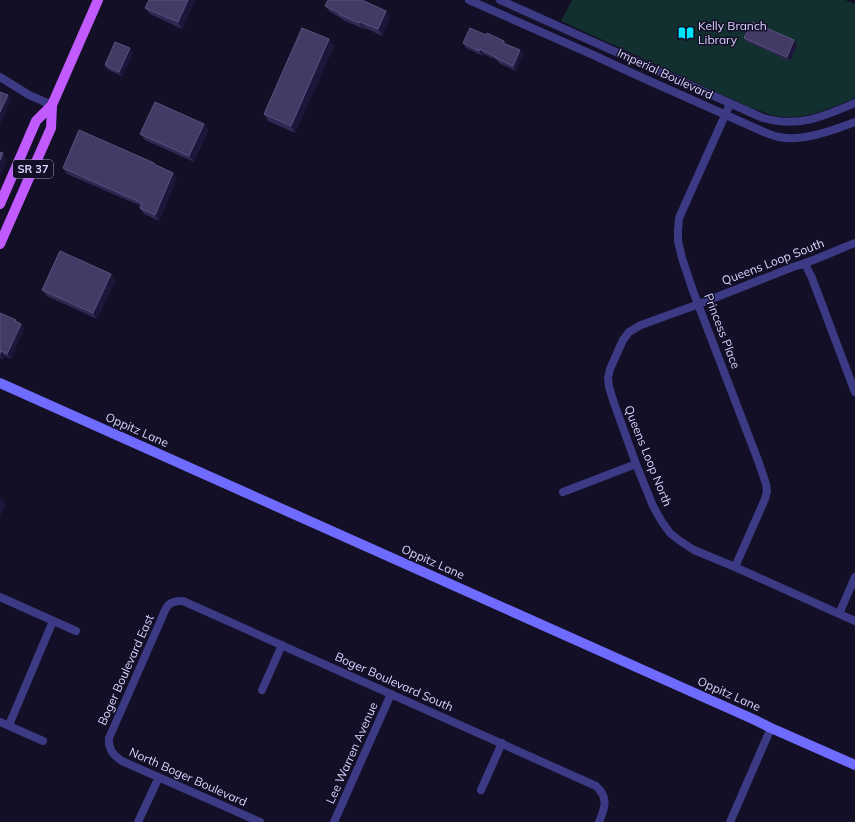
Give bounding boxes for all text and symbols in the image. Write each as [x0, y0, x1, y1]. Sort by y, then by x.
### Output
place label: Kelly Branch Library [698, 18, 767, 47]
library icon: Kelly Branch Library [677, 24, 695, 42]
street label: Imperial Boulevard [615, 45, 715, 102]
road number: SR 37 [13, 160, 53, 178]
street label: Queens Loop South [720, 235, 826, 288]
street label: Princess Place [701, 291, 744, 371]
street label: Queens Loop North [621, 403, 676, 509]
street label: Oppitz Lane [103, 409, 171, 450]
street label: Oppitz Lane [399, 541, 467, 582]
street label: Boger Boulevard East [94, 612, 157, 728]
street label: Boger Boulevard South [333, 649, 456, 714]
street label: Oppitz Lane [695, 673, 763, 714]
street label: Lee Warren Avenue [322, 700, 381, 806]
street label: North Boger Boulevard [127, 744, 249, 809]

